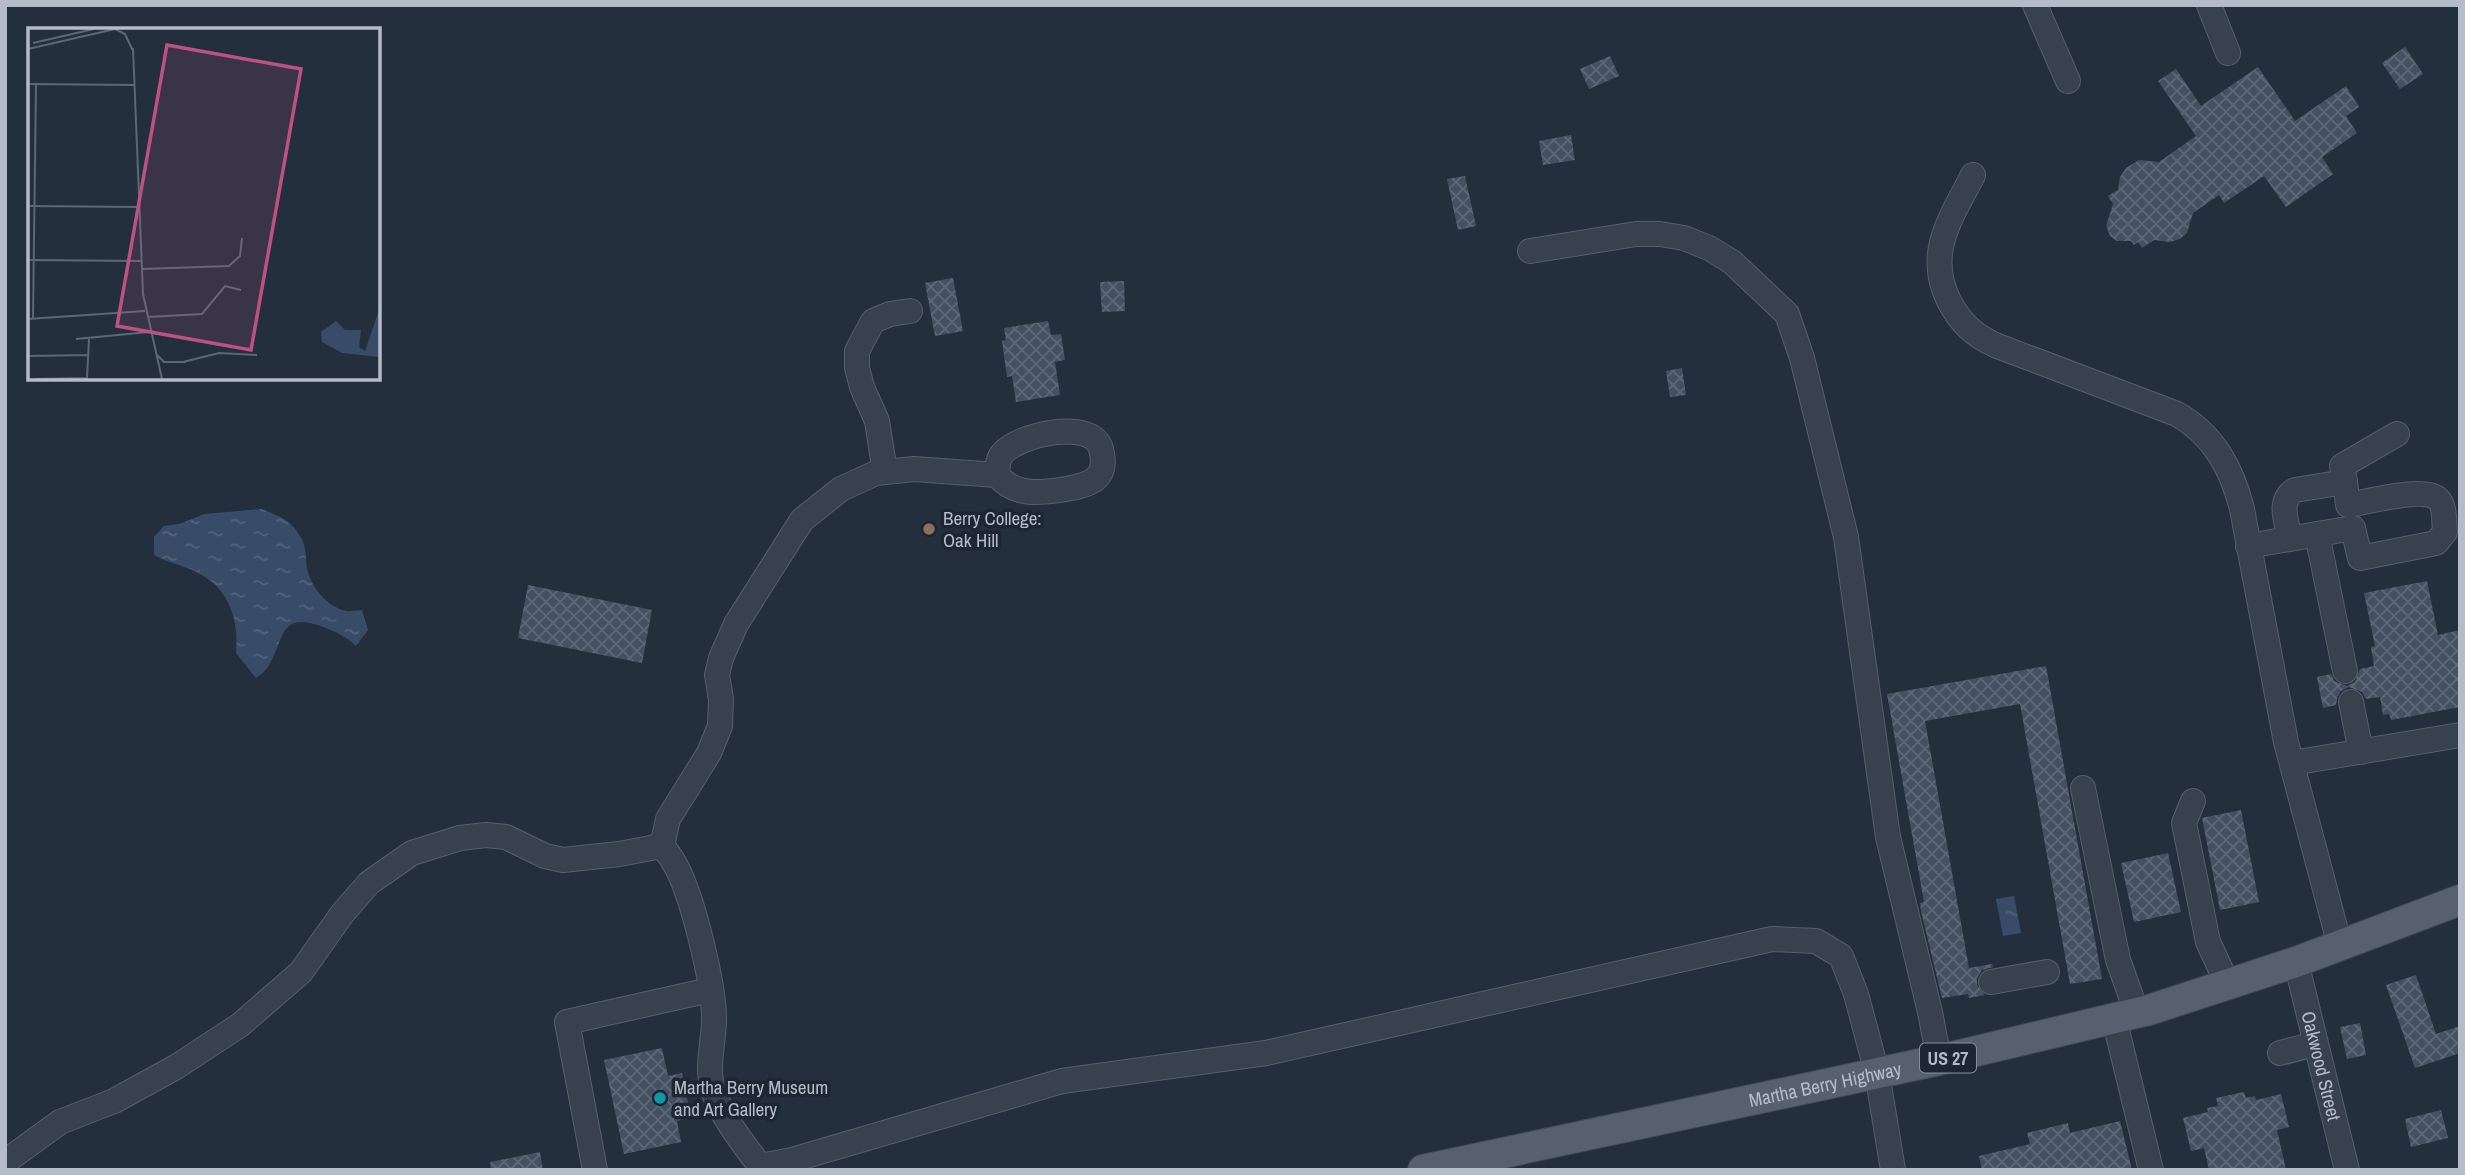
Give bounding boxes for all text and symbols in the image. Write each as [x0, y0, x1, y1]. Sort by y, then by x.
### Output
inset map [28, 28, 380, 380]
place label: Berry College: Oak Hill [943, 505, 1042, 553]
marker: Berry College: Oak Hill [921, 521, 937, 537]
street label: Oakwood Street [2296, 1009, 2348, 1124]
road number: US 27 [1920, 1044, 1976, 1072]
street label: Martha Berry Highway [1746, 1055, 1904, 1113]
place label: Martha Berry Museum and Art Gallery [674, 1074, 828, 1122]
marker: Martha Berry Museum and Art Gallery [652, 1090, 668, 1106]

